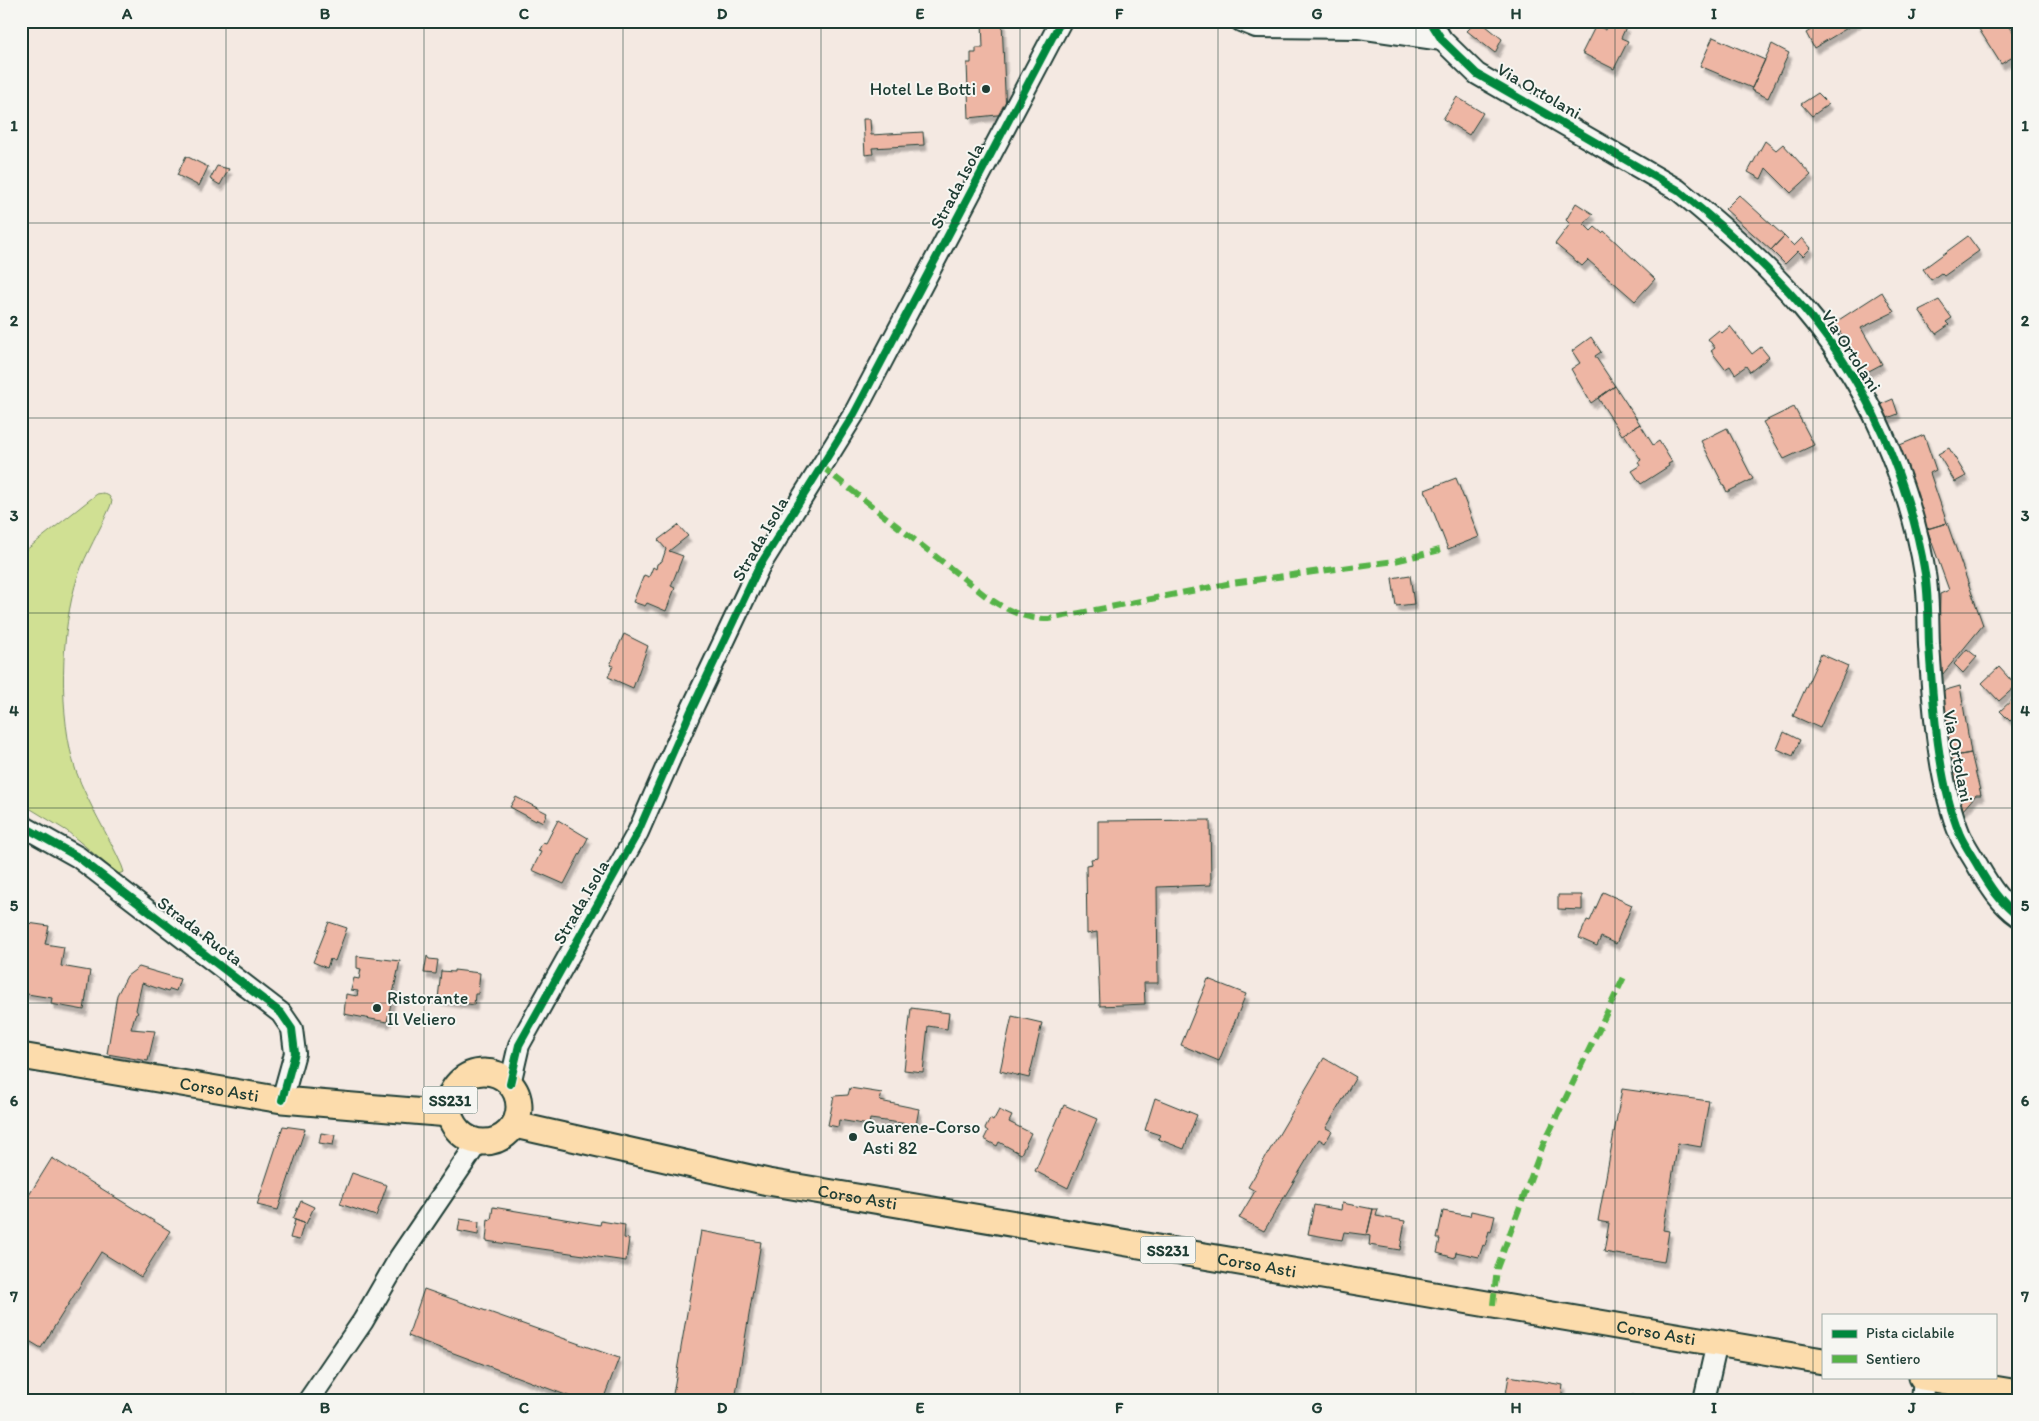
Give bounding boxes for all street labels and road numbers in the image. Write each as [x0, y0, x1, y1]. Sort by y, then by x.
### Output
street label: Via Ortolani [1493, 58, 1585, 124]
street label: Strada Isola [925, 139, 989, 233]
street label: Via Ortolani [1816, 306, 1886, 396]
street label: Strada Isola [727, 492, 793, 585]
street label: Via Ortolani [1938, 708, 1978, 804]
street label: Strada Isola [548, 855, 614, 948]
street label: Strada Ruota [153, 892, 247, 970]
street label: Corso Asti [178, 1072, 261, 1107]
road number: SS231 [422, 1086, 478, 1114]
street label: Corso Asti [816, 1180, 899, 1215]
road number: SS231 [1140, 1236, 1196, 1264]
street label: Corso Asti [1215, 1247, 1298, 1282]
street label: Corso Asti [1615, 1315, 1697, 1350]

